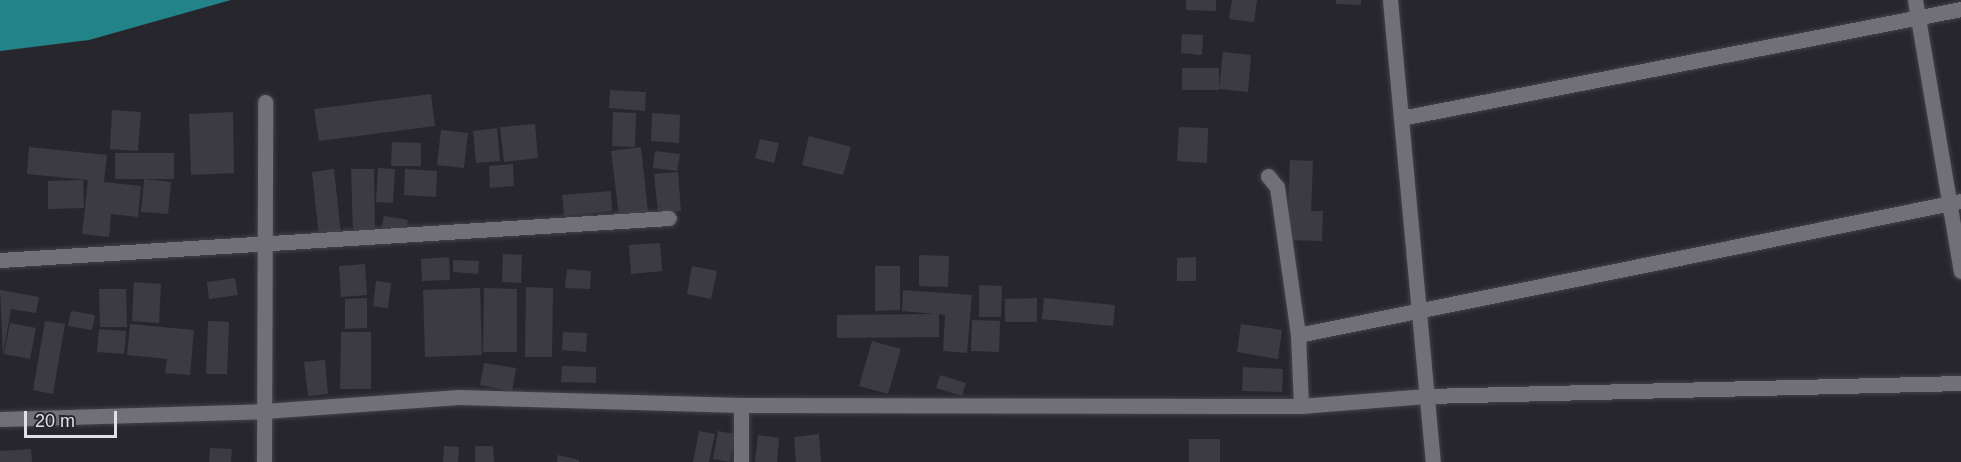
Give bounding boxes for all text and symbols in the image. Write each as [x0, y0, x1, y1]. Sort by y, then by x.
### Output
scale bar [27, 399, 120, 437]
text: 20 m [35, 411, 75, 431]

